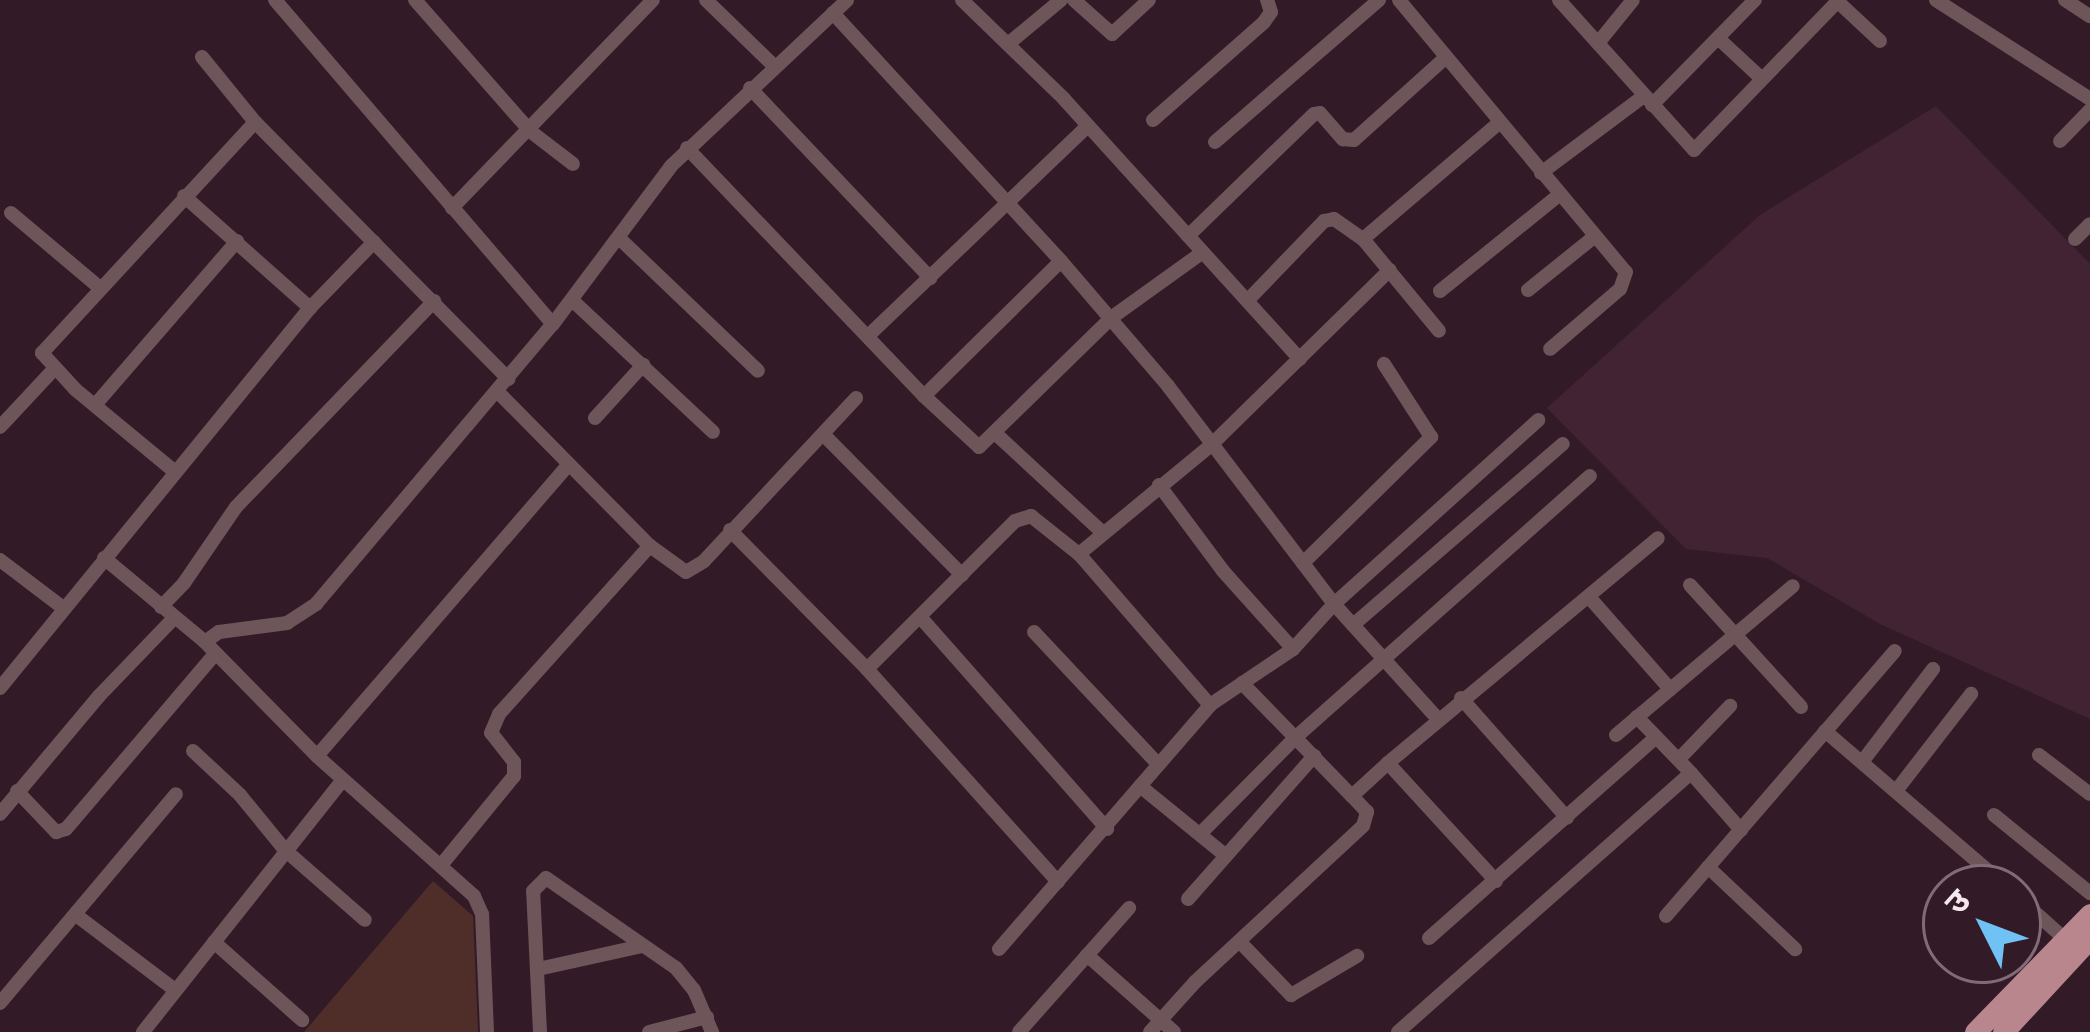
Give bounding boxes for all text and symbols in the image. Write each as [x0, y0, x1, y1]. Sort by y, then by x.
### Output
north arrow [1922, 864, 2042, 984]
text: उ [1937, 882, 1978, 922]

